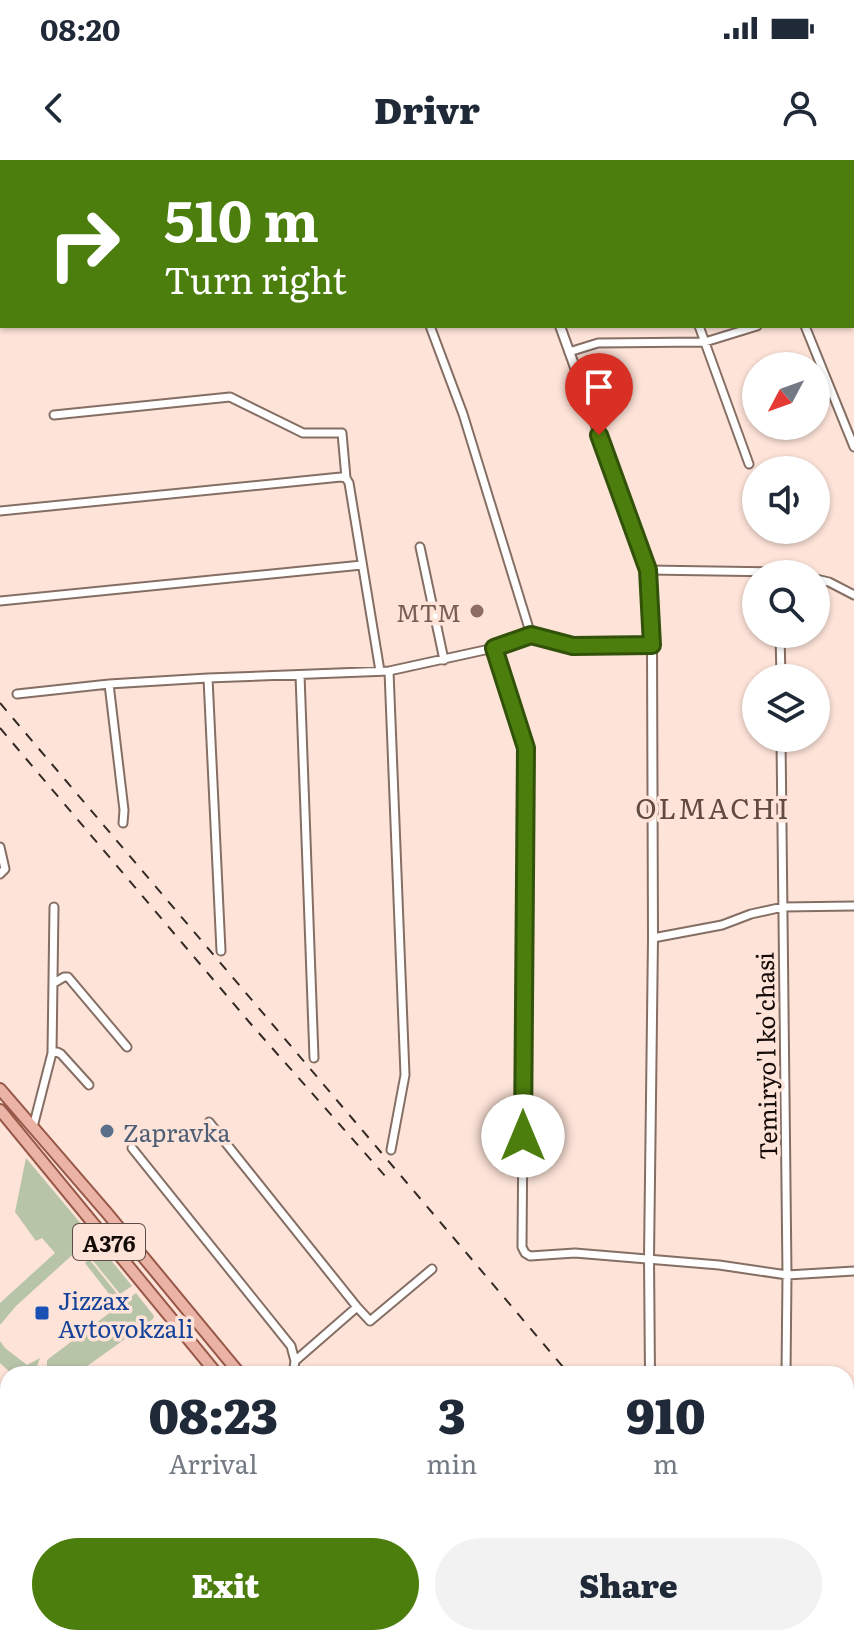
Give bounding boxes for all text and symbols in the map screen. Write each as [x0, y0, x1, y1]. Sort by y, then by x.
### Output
text: 08:20 [40, 6, 120, 50]
text: Drivr [374, 82, 480, 135]
icon: back [32, 86, 76, 130]
icon: person [778, 86, 822, 130]
text: 510 m [164, 176, 319, 259]
icon: right [32, 192, 136, 296]
text: Turn right [164, 252, 347, 305]
north arrow [742, 352, 830, 440]
map controls [742, 352, 830, 752]
pin [565, 353, 633, 435]
icon: arrive [577, 365, 621, 409]
button: sound [742, 456, 830, 544]
button: search [742, 560, 830, 648]
place label: MTM [396, 594, 461, 629]
marker: MTM [468, 602, 486, 620]
button: layers [742, 664, 830, 752]
district label: OLMACHI [635, 786, 791, 828]
street label: Temiryo'l ko'chasi [746, 952, 784, 1160]
position arrow [481, 1094, 565, 1178]
place label: Zapravka [123, 1114, 230, 1149]
marker: Zapravka [98, 1122, 116, 1140]
road number: A376 [73, 1224, 145, 1260]
place label: Jizzax Avtovokzali [58, 1282, 194, 1345]
marker: Jizzax Avtovokzali [33, 1304, 51, 1322]
text: 08:23 [148, 1378, 278, 1449]
text: 3 [438, 1378, 465, 1449]
text: 910 [626, 1378, 706, 1449]
text: Arrival [169, 1443, 258, 1482]
text: min [426, 1443, 477, 1482]
text: m [653, 1443, 678, 1482]
button: Exit [32, 1538, 419, 1630]
button: Share [435, 1538, 822, 1630]

